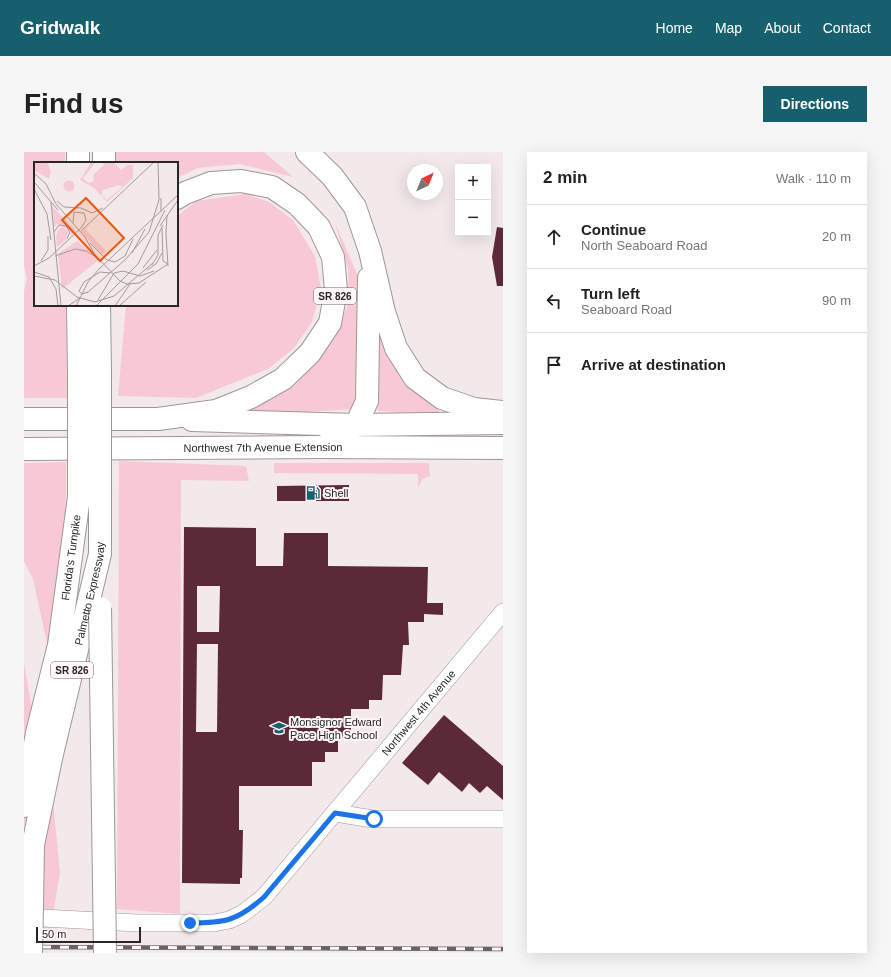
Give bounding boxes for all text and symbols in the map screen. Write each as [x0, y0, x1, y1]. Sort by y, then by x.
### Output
text: Gridwalk [20, 17, 100, 38]
text: Home [656, 20, 693, 36]
text: Map [715, 20, 742, 36]
text: About [764, 20, 801, 36]
text: Contact [823, 20, 871, 36]
button: Directions [763, 86, 867, 122]
text: Find us [24, 88, 124, 119]
inset map [34, 162, 178, 306]
north arrow [407, 164, 443, 200]
map controls [455, 164, 491, 236]
button: + [455, 164, 491, 200]
text: 2 min [543, 168, 587, 187]
text: Walk · 110 m [776, 171, 851, 186]
button: − [455, 200, 491, 236]
text: Continue [581, 221, 646, 238]
icon: ahead [543, 226, 565, 248]
text: 20 m [822, 229, 851, 244]
text: North Seaboard Road [581, 238, 707, 253]
text: Turn left [581, 285, 640, 302]
road number: SR 826 [314, 288, 356, 304]
icon: left [543, 290, 565, 312]
text: 90 m [822, 293, 851, 308]
text: Seaboard Road [581, 302, 672, 317]
icon: arrive [543, 354, 565, 376]
text: Arrive at destination [581, 356, 726, 373]
street label: Northwest 7th Avenue Extension [183, 441, 343, 454]
fuel station icon: Shell [305, 485, 321, 501]
place label: Shell [324, 487, 348, 499]
street label: Florida's Turnpike [59, 514, 83, 601]
street label: Palmetto Expressway [72, 541, 106, 646]
road number: SR 826 [51, 662, 93, 678]
street label: Northwest 4th Avenue [379, 668, 458, 758]
place label: Monsignor Edward Pace High School [290, 716, 382, 741]
school or university icon: Monsignor Edward Pace High School [271, 720, 287, 736]
route start [365, 810, 383, 828]
route end [181, 914, 199, 932]
scale bar [36, 925, 141, 944]
text: 50 m [42, 928, 66, 940]

